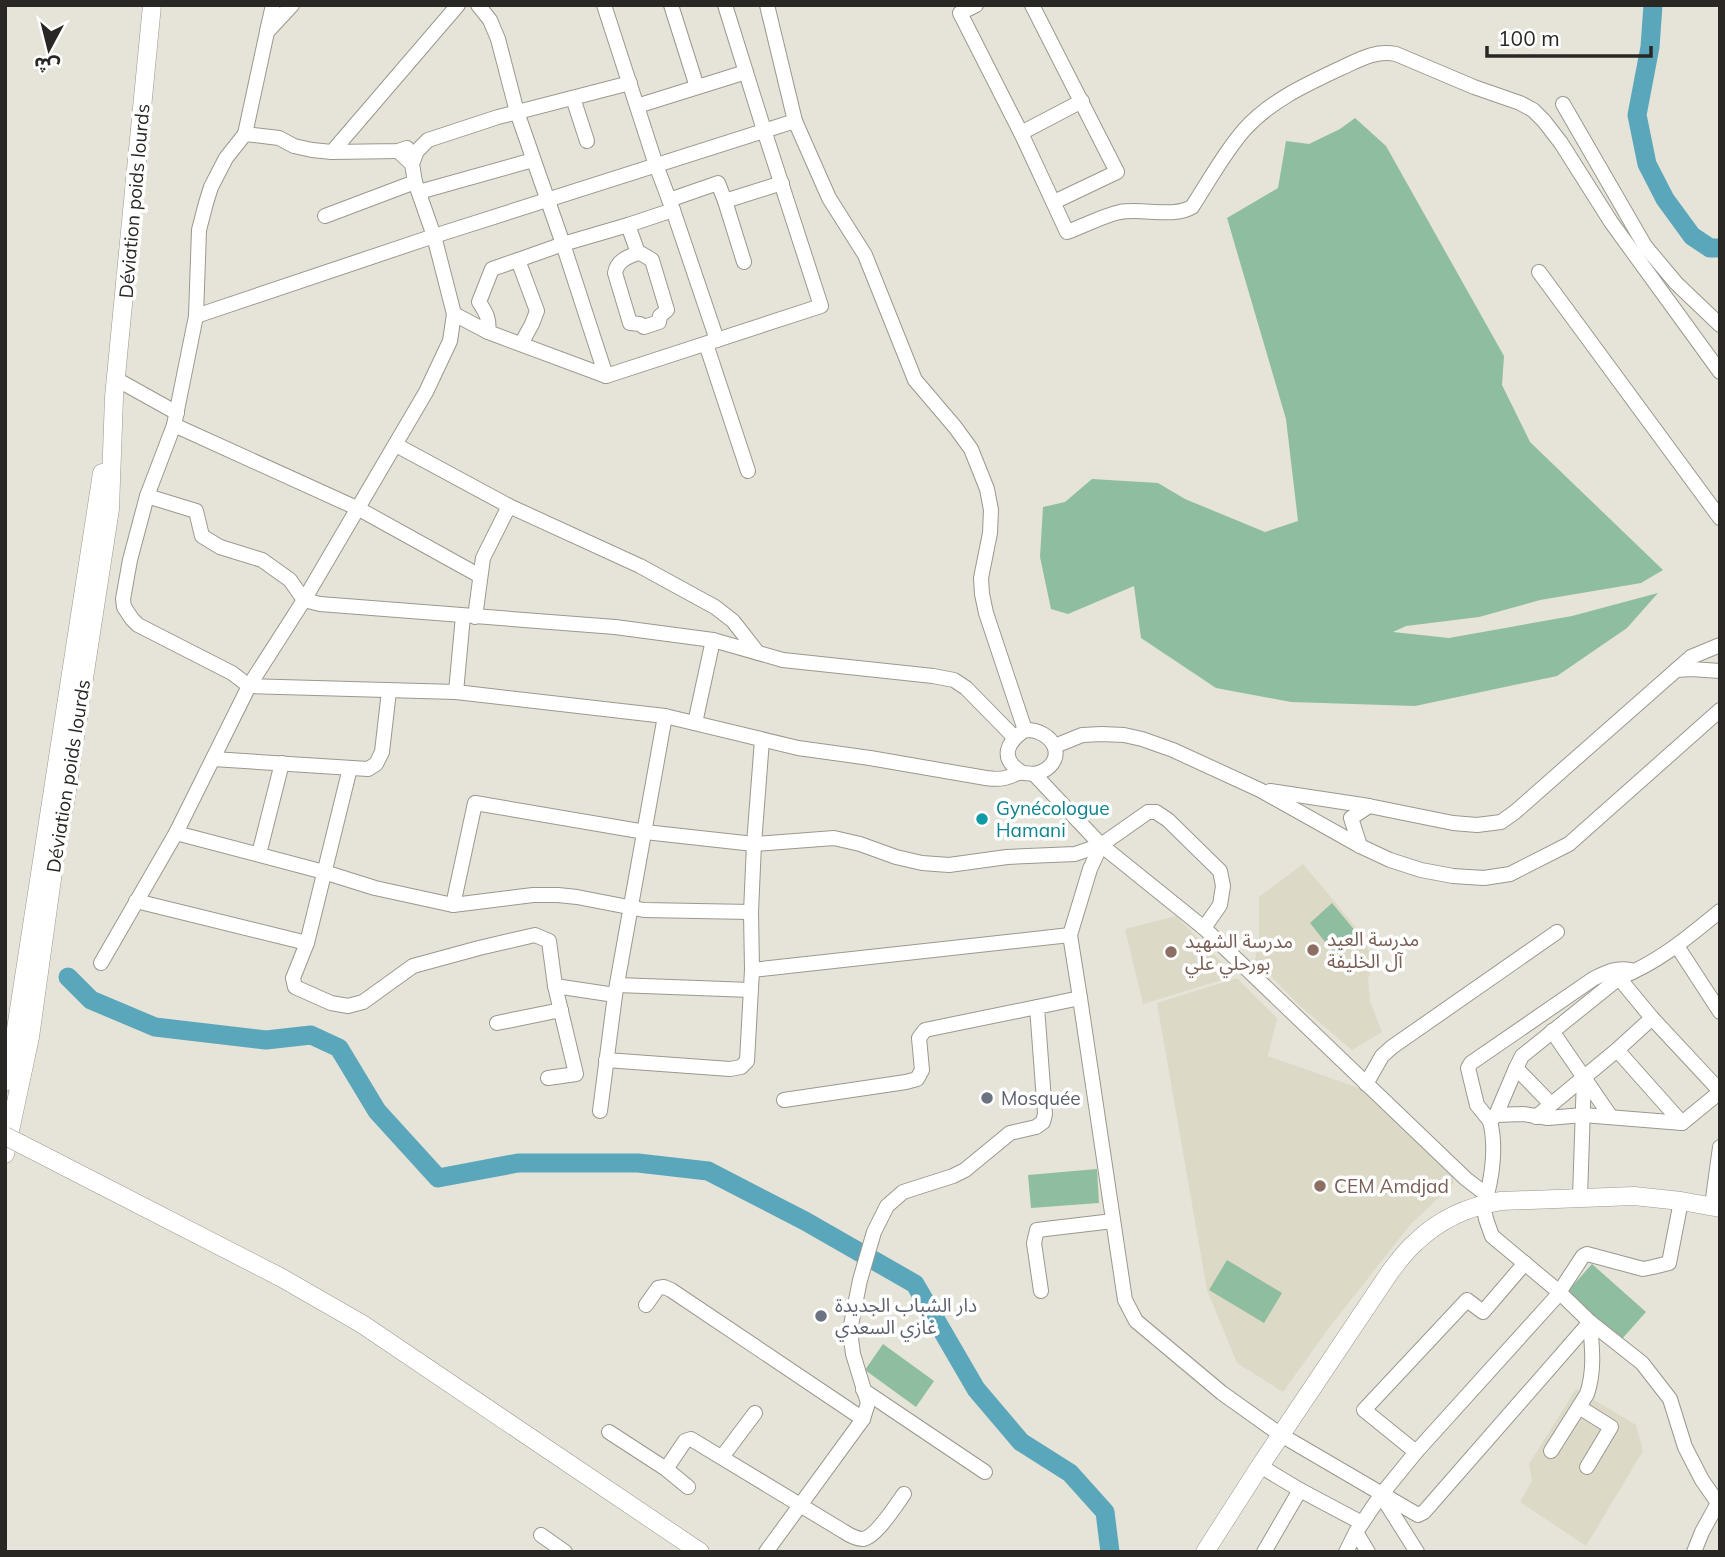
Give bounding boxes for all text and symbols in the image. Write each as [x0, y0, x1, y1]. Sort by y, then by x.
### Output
north arrow [14, 14, 84, 84]
scale bar [1487, 14, 1652, 58]
text: 100 m [1498, 25, 1560, 51]
text: ش [33, 52, 61, 79]
street label: Déviation poids lourds [114, 103, 154, 299]
street label: Déviation poids lourds [41, 678, 95, 874]
place label: Gynécologue Hamani [996, 796, 1110, 842]
marker: Gynécologue Hamani [974, 811, 990, 827]
place label: مدرسة العيد آل الخليفة [1327, 927, 1419, 973]
place label: مدرسة الشهيد بورحلي علي [1185, 929, 1293, 978]
marker: مدرسة العيد آل الخليفة [1305, 942, 1321, 958]
marker: مدرسة الشهيد بورحلي علي [1163, 944, 1179, 960]
place label: Mosquée [1001, 1086, 1081, 1110]
marker: Mosquée [979, 1090, 995, 1106]
place label: CEM Amdjad [1334, 1174, 1449, 1198]
marker: CEM Amdjad [1312, 1178, 1328, 1194]
place label: دار الشباب الجديدة غازي السعدي [835, 1293, 977, 1342]
marker: دار الشباب الجديدة غازي السعدي [813, 1308, 829, 1324]

